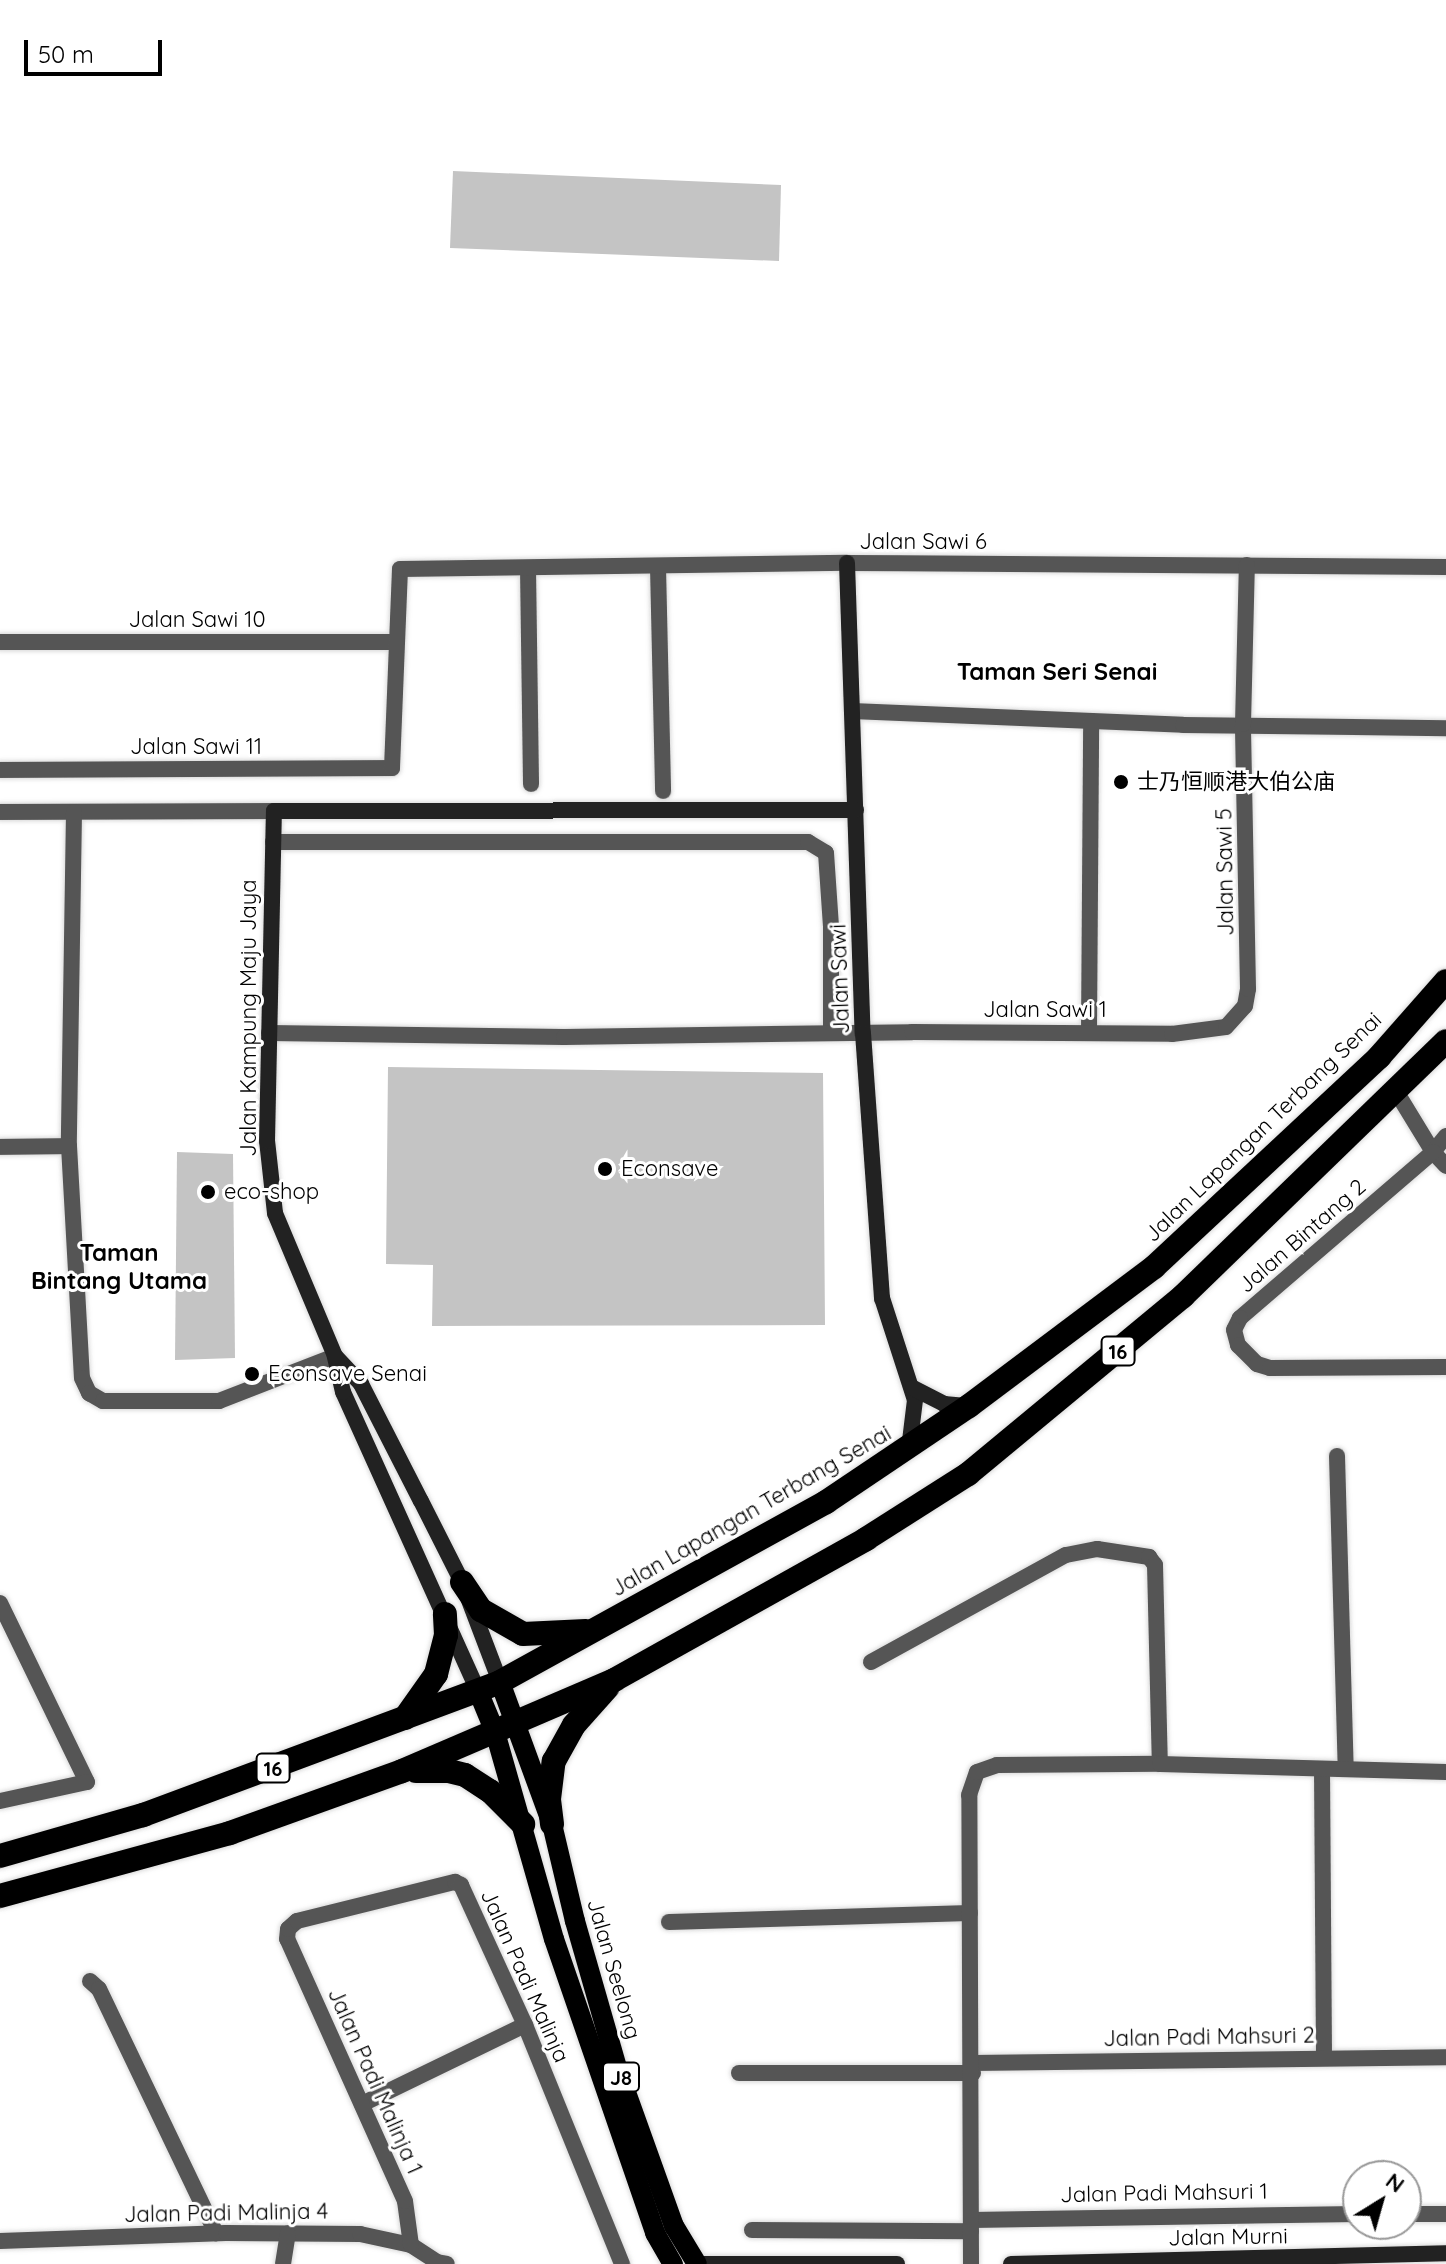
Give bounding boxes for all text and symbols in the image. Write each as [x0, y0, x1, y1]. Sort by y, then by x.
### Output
scale bar [28, 24, 166, 74]
text: 50 m [38, 39, 94, 69]
street label: Jalan Sawi 6 [859, 529, 987, 555]
street label: Jalan Sawi 10 [128, 607, 266, 633]
district label: Taman Seri Senai [957, 658, 1157, 686]
street label: Jalan Sawi 11 [130, 734, 262, 760]
place label: 士乃恒顺港大伯公庙 [1137, 769, 1335, 795]
marker: 士乃恒顺港大伯公庙 [1112, 773, 1130, 791]
street label: Jalan Sawi 5 [1211, 808, 1239, 936]
street label: Jalan Kampung Maju Jaya [236, 879, 262, 1157]
street label: Jalan Sawi [825, 924, 855, 1034]
street label: Jalan Sawi 1 [983, 997, 1107, 1023]
street label: Jalan Lapangan Terbang Senai [1139, 1007, 1387, 1247]
place label: Econsave [621, 1156, 718, 1182]
marker: Econsave [596, 1160, 614, 1178]
street label: Jalan Bintang 2 [1233, 1173, 1371, 1299]
place label: eco-shop [224, 1179, 319, 1205]
marker: eco-shop [199, 1183, 217, 1201]
district label: Taman Bintang Utama [31, 1239, 207, 1295]
road number: 16 [1100, 1335, 1136, 1367]
place label: Econsave Senai [268, 1361, 427, 1387]
marker: Econsave Senai [243, 1365, 261, 1383]
street label: Jalan Lapangan Terbang Senai [606, 1420, 896, 1602]
road number: 16 [255, 1752, 291, 1784]
street label: Jalan Padi Malinja [475, 1885, 575, 2067]
street label: Jalan Seelong [581, 1896, 647, 2042]
street label: Jalan Padi Malinja 1 [322, 1984, 428, 2178]
street label: Jalan Padi Mahsuri 2 [1103, 2022, 1315, 2052]
road number: J8 [601, 2061, 641, 2093]
north arrow [1342, 2160, 1422, 2240]
text: N [1380, 2166, 1410, 2198]
street label: Jalan Padi Mahsuri 1 [1060, 2178, 1268, 2208]
street label: Jalan Padi Malinja 4 [124, 2198, 328, 2228]
street label: Jalan Murni [1168, 2223, 1288, 2251]

